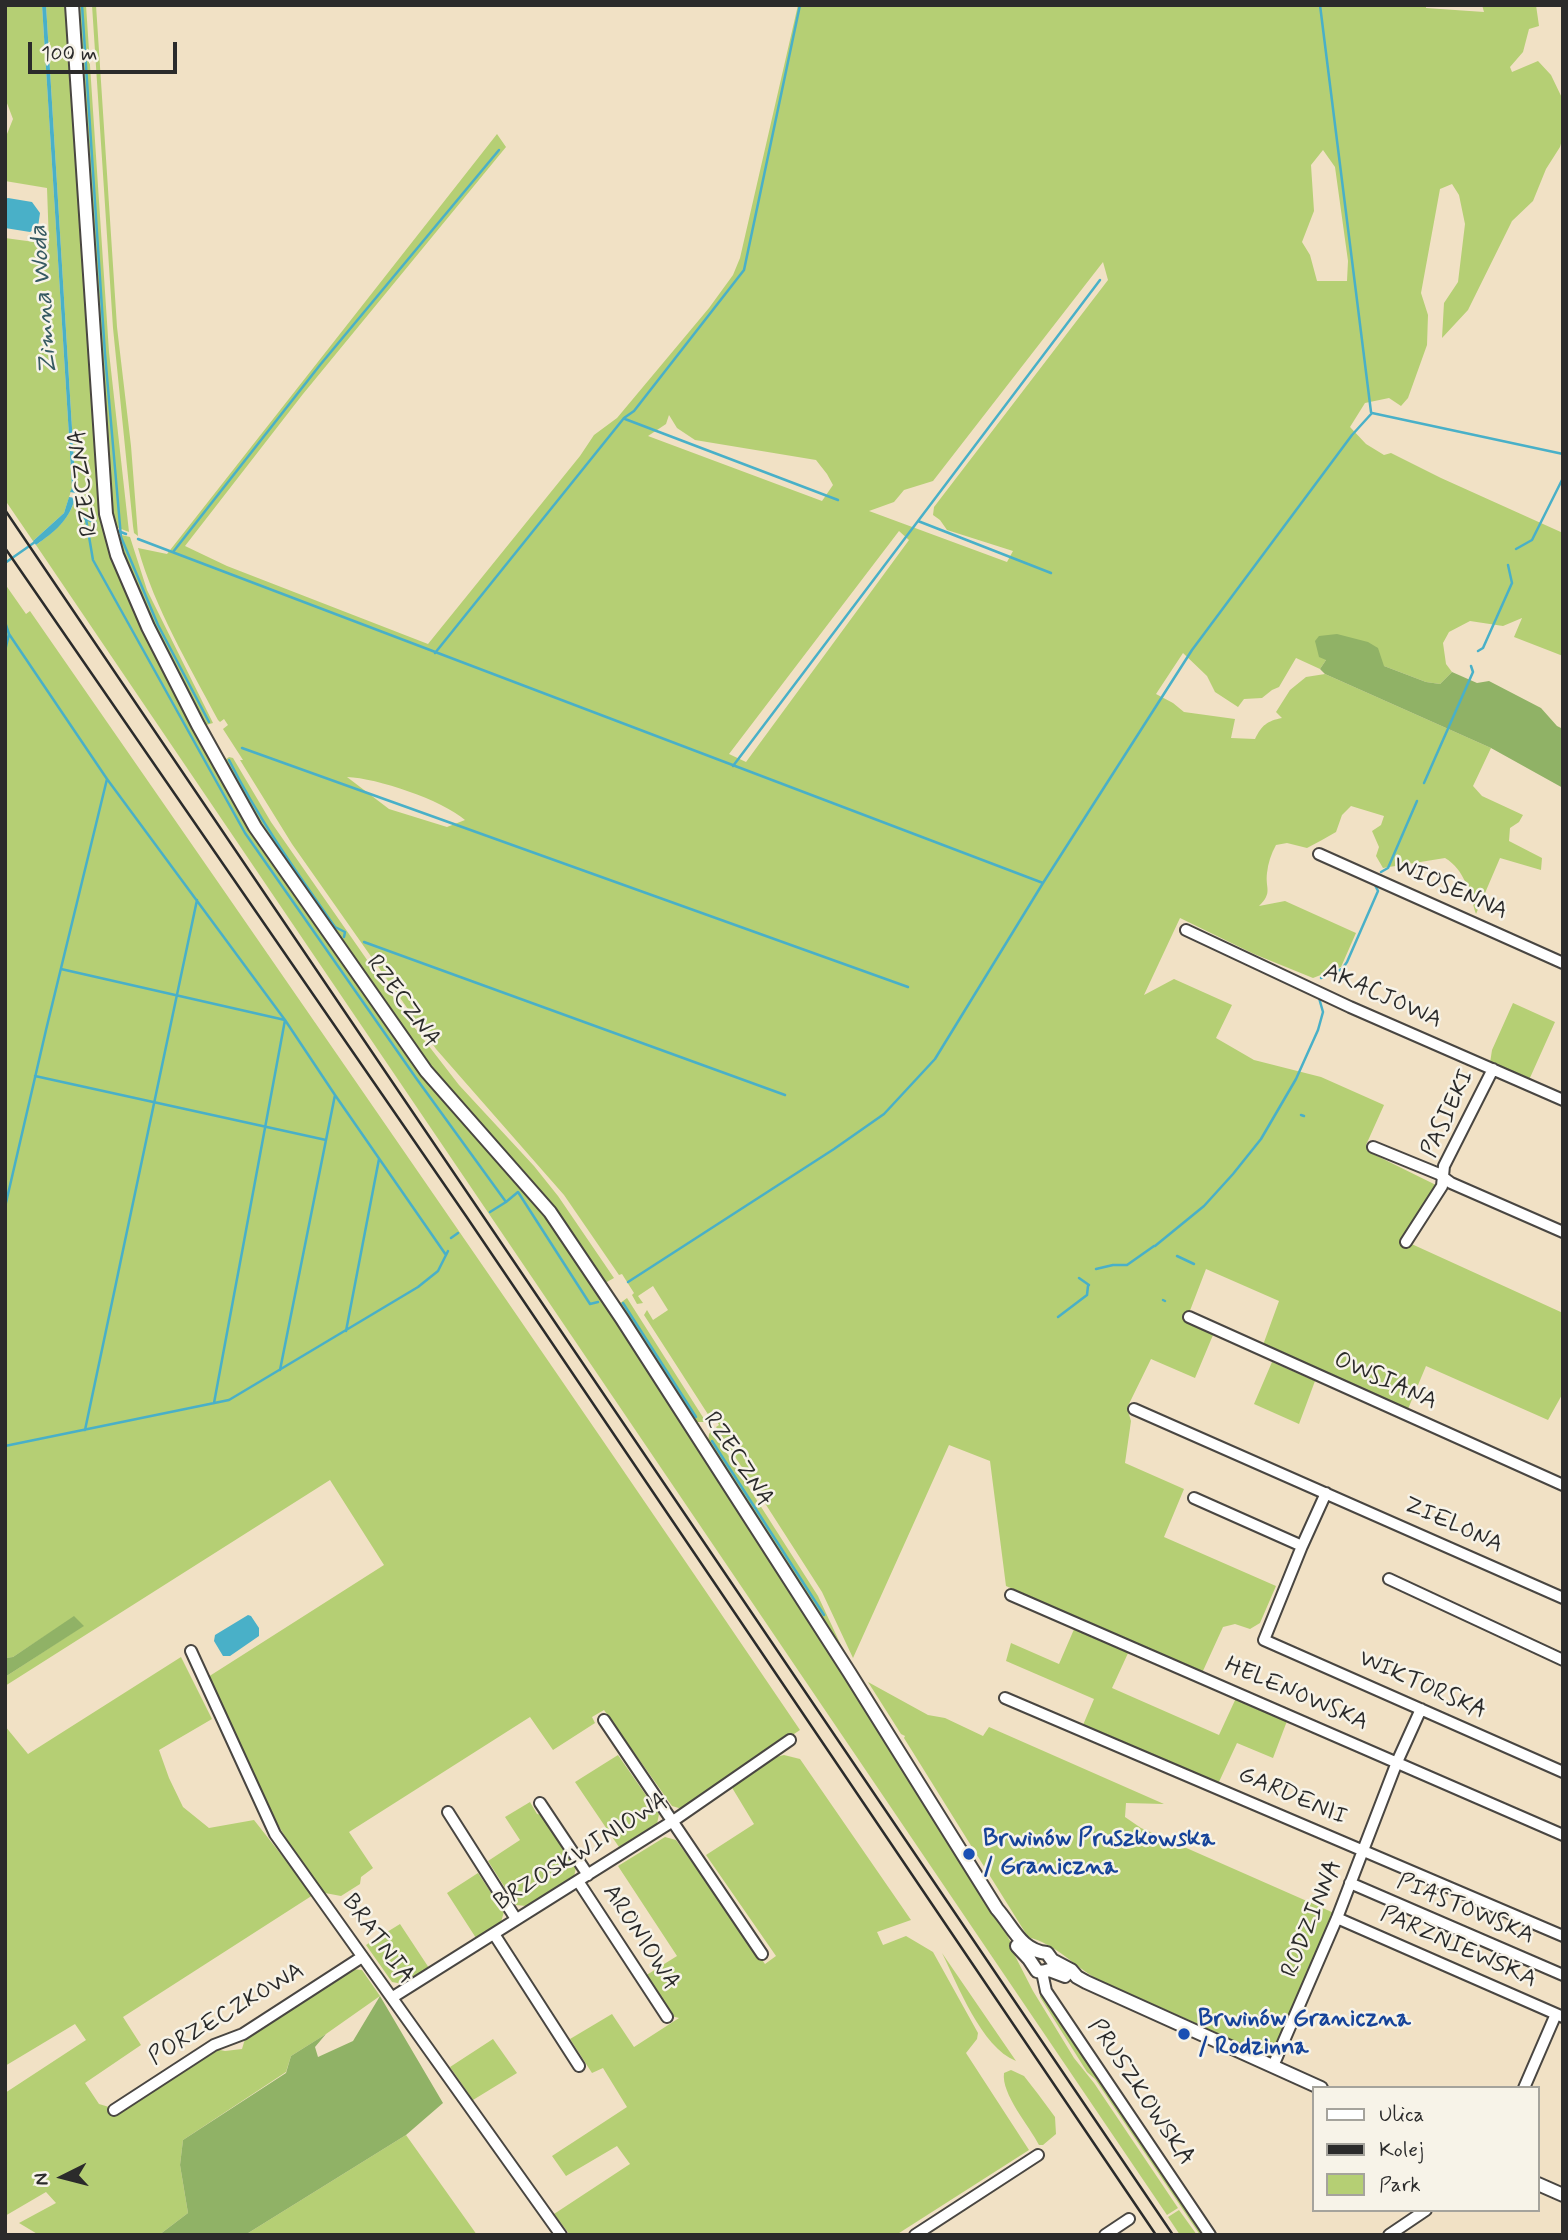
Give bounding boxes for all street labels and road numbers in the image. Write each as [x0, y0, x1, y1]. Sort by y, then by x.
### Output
street label: RZECZNA [64, 428, 106, 538]
street label: WIOSENNA [1388, 851, 1512, 927]
street label: RZECZNA [359, 950, 445, 1054]
street label: AKACJOWA [1318, 958, 1446, 1036]
street label: PASIEKI [1416, 1065, 1482, 1163]
street label: OWSIANA [1329, 1346, 1441, 1418]
street label: RZECZNA [696, 1407, 778, 1513]
street label: ZIELONA [1399, 1491, 1507, 1561]
street label: WIKTORSKA [1354, 1645, 1490, 1727]
street label: HELENOWSKA [1220, 1652, 1372, 1738]
street label: GARDENII [1233, 1761, 1351, 1833]
street label: BRZOSKWINIOWA [489, 1788, 675, 1918]
street label: RODZINNA [1276, 1856, 1350, 1982]
street label: PIASTOWSKA [1392, 1868, 1538, 1952]
street label: ARONIOWA [595, 1880, 685, 1996]
street label: BRATNIA [335, 1889, 419, 1991]
street label: PARZNIEWSKA [1375, 1901, 1541, 1995]
street label: PORZECZKOWA [144, 1957, 310, 2073]
street label: PRUSZKOWSKA [1080, 2014, 1200, 2172]

